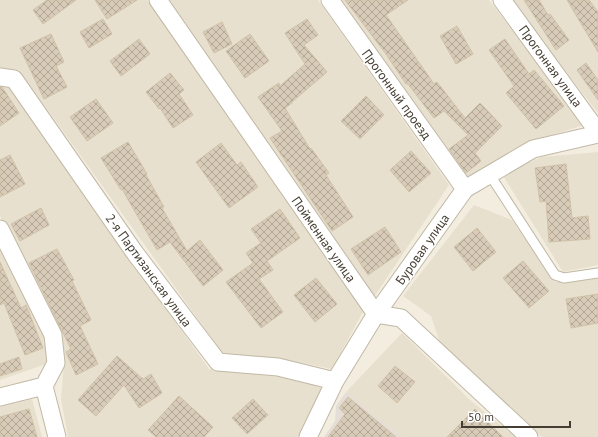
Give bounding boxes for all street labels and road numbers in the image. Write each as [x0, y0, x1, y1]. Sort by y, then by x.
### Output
street label: Прогонная улица [515, 22, 586, 111]
street label: Прогонный проезд [358, 46, 435, 143]
street label: Пойменная улица [288, 193, 359, 285]
street label: 2-я Партизанская улица [102, 210, 195, 330]
street label: Буровая улица [392, 210, 453, 288]

